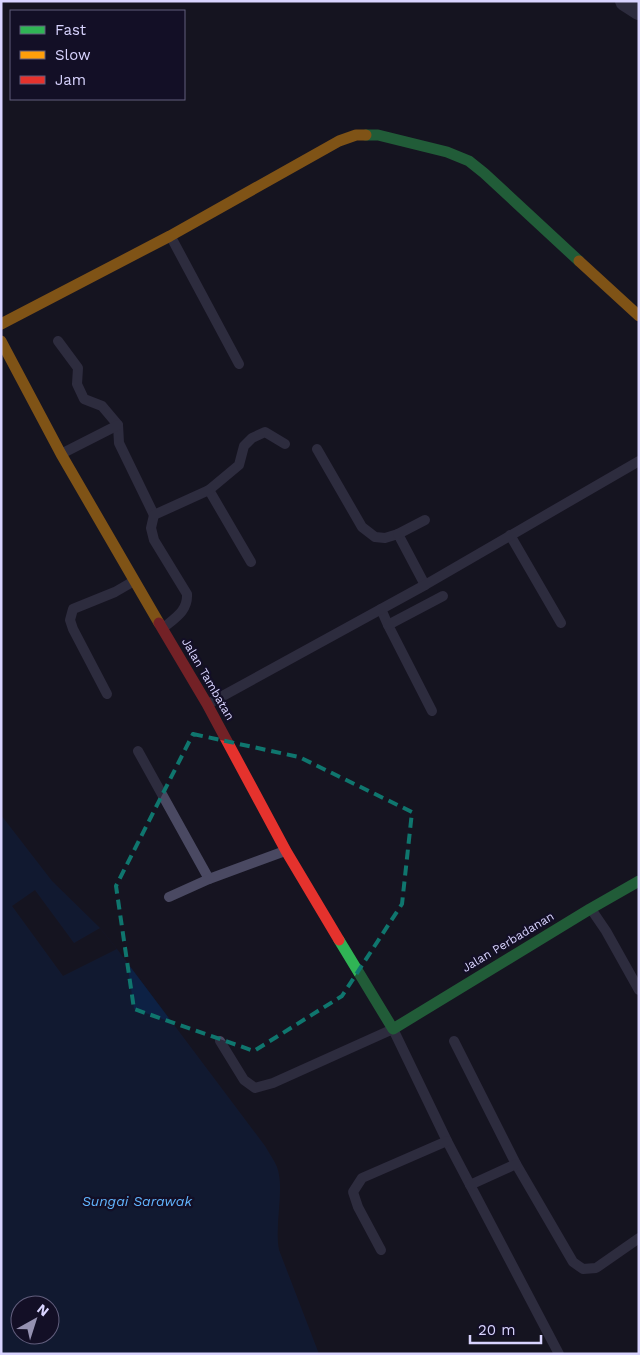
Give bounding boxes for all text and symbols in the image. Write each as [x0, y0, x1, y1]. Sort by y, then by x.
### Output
legend [10, 10, 185, 100]
text: Fast [55, 21, 87, 39]
text: Slow [55, 46, 91, 64]
text: Jam [55, 71, 86, 89]
street label: Jalan Tambatan [179, 635, 237, 723]
street label: Jalan Perbadanan [460, 909, 556, 975]
water label: Sungai Sarawak [82, 1193, 192, 1209]
north arrow [10, 1295, 60, 1345]
text: N [34, 1300, 52, 1319]
scale bar [470, 1312, 541, 1344]
text: 20 m [478, 1321, 516, 1339]

